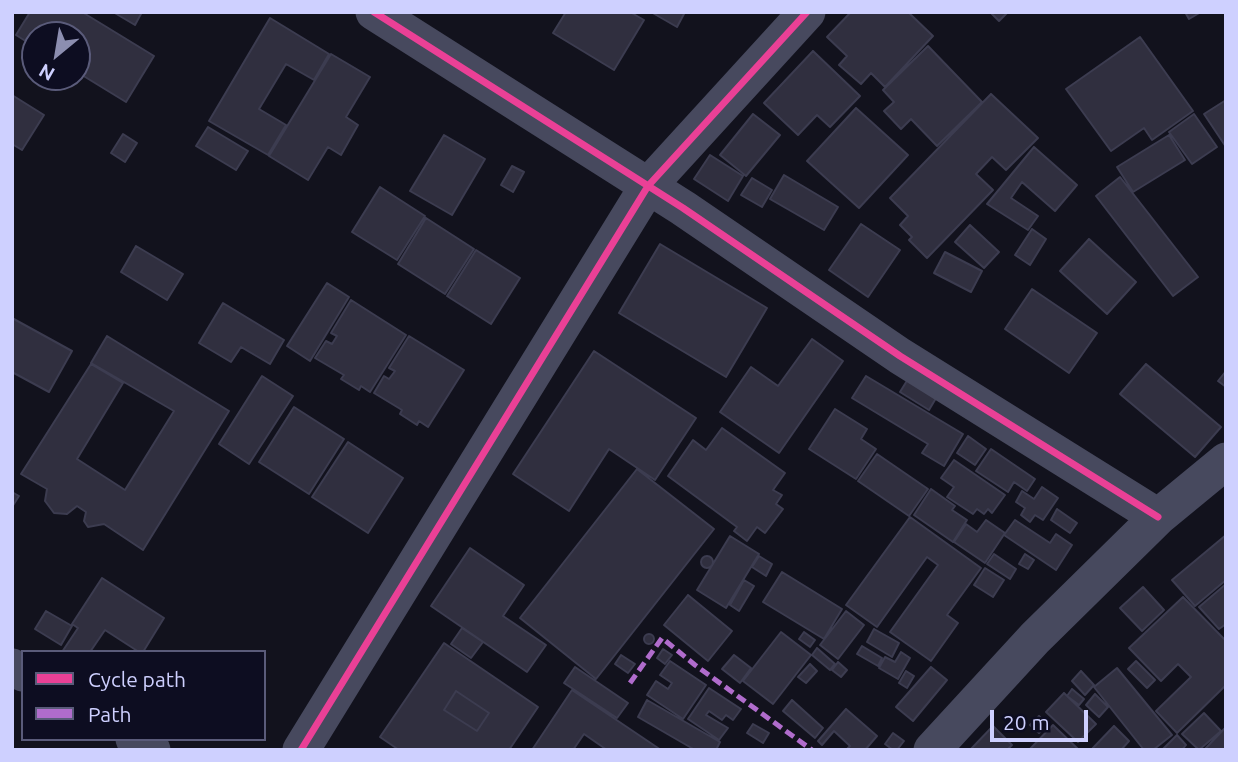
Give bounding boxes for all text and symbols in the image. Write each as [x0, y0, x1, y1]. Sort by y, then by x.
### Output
north arrow [21, 21, 91, 91]
text: N [35, 59, 58, 86]
legend [21, 650, 266, 741]
text: Cycle path [88, 667, 186, 691]
scale bar [993, 696, 1091, 740]
text: Path [88, 702, 131, 726]
text: 20 m [1003, 710, 1050, 734]

